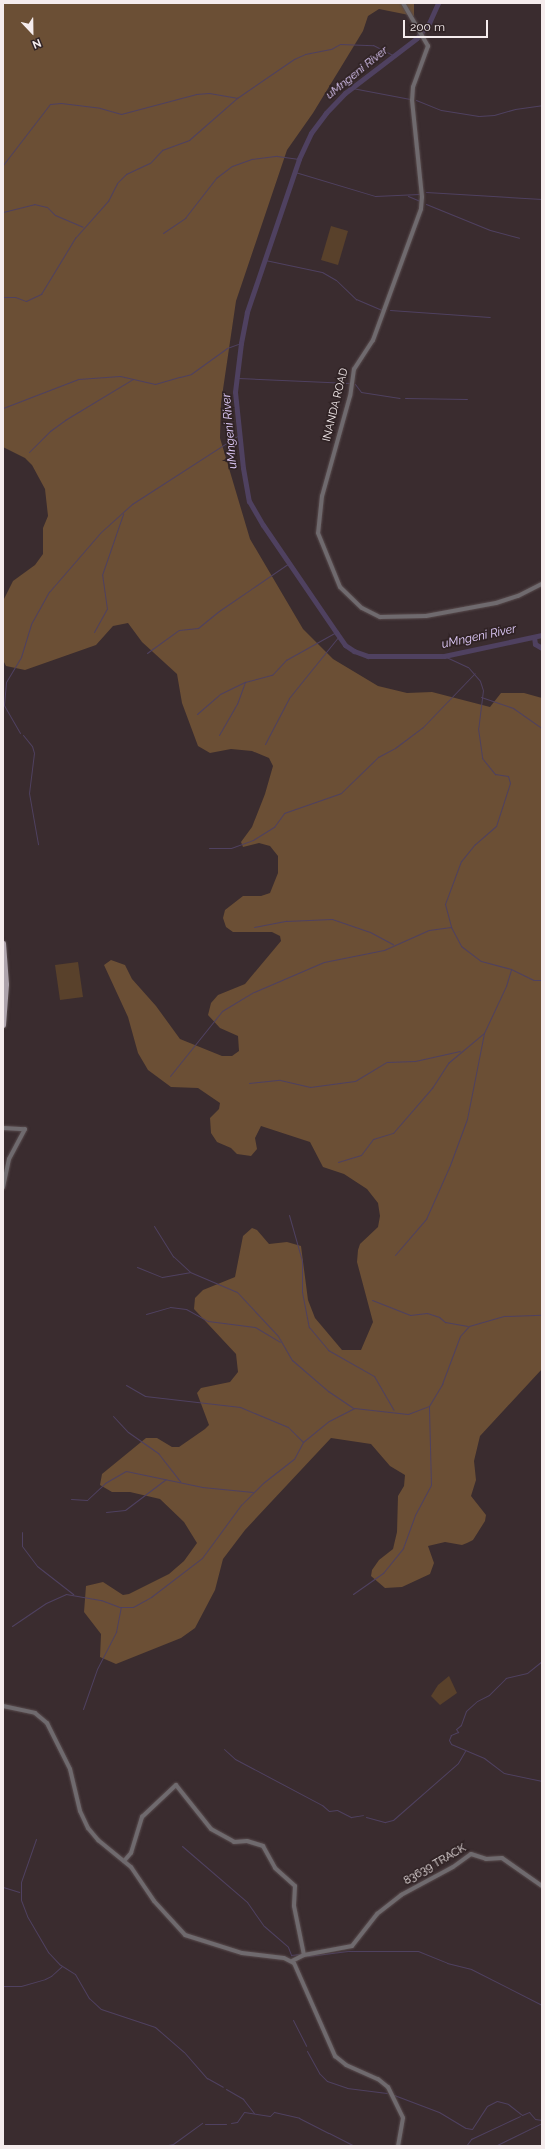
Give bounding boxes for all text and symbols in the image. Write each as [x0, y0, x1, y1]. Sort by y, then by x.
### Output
north arrow [12, 12, 52, 52]
scale bar [405, 12, 490, 38]
text: 200 m [410, 20, 445, 34]
text: N [30, 36, 43, 51]
water label: uMngeni River [323, 44, 391, 102]
street label: INANDA ROAD [320, 367, 352, 443]
water label: uMngeni River [220, 393, 240, 469]
water label: uMngeni River [440, 622, 518, 652]
street label: 83639 TRACK [401, 1842, 469, 1888]

